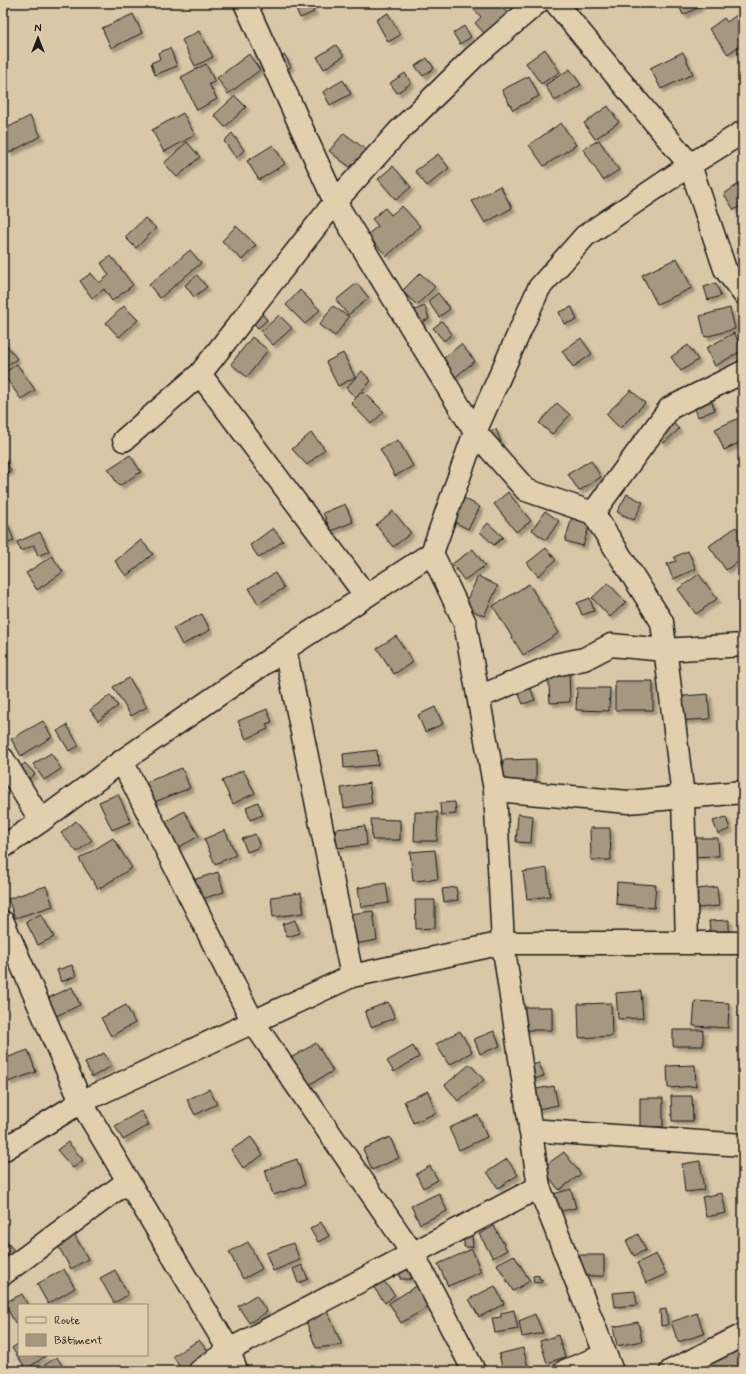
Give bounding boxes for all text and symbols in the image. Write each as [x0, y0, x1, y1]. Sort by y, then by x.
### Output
north arrow [18, 18, 58, 58]
text: N [34, 22, 42, 36]
legend [18, 1304, 148, 1356]
text: Route [54, 1313, 80, 1329]
text: Bâtiment [54, 1333, 103, 1349]

